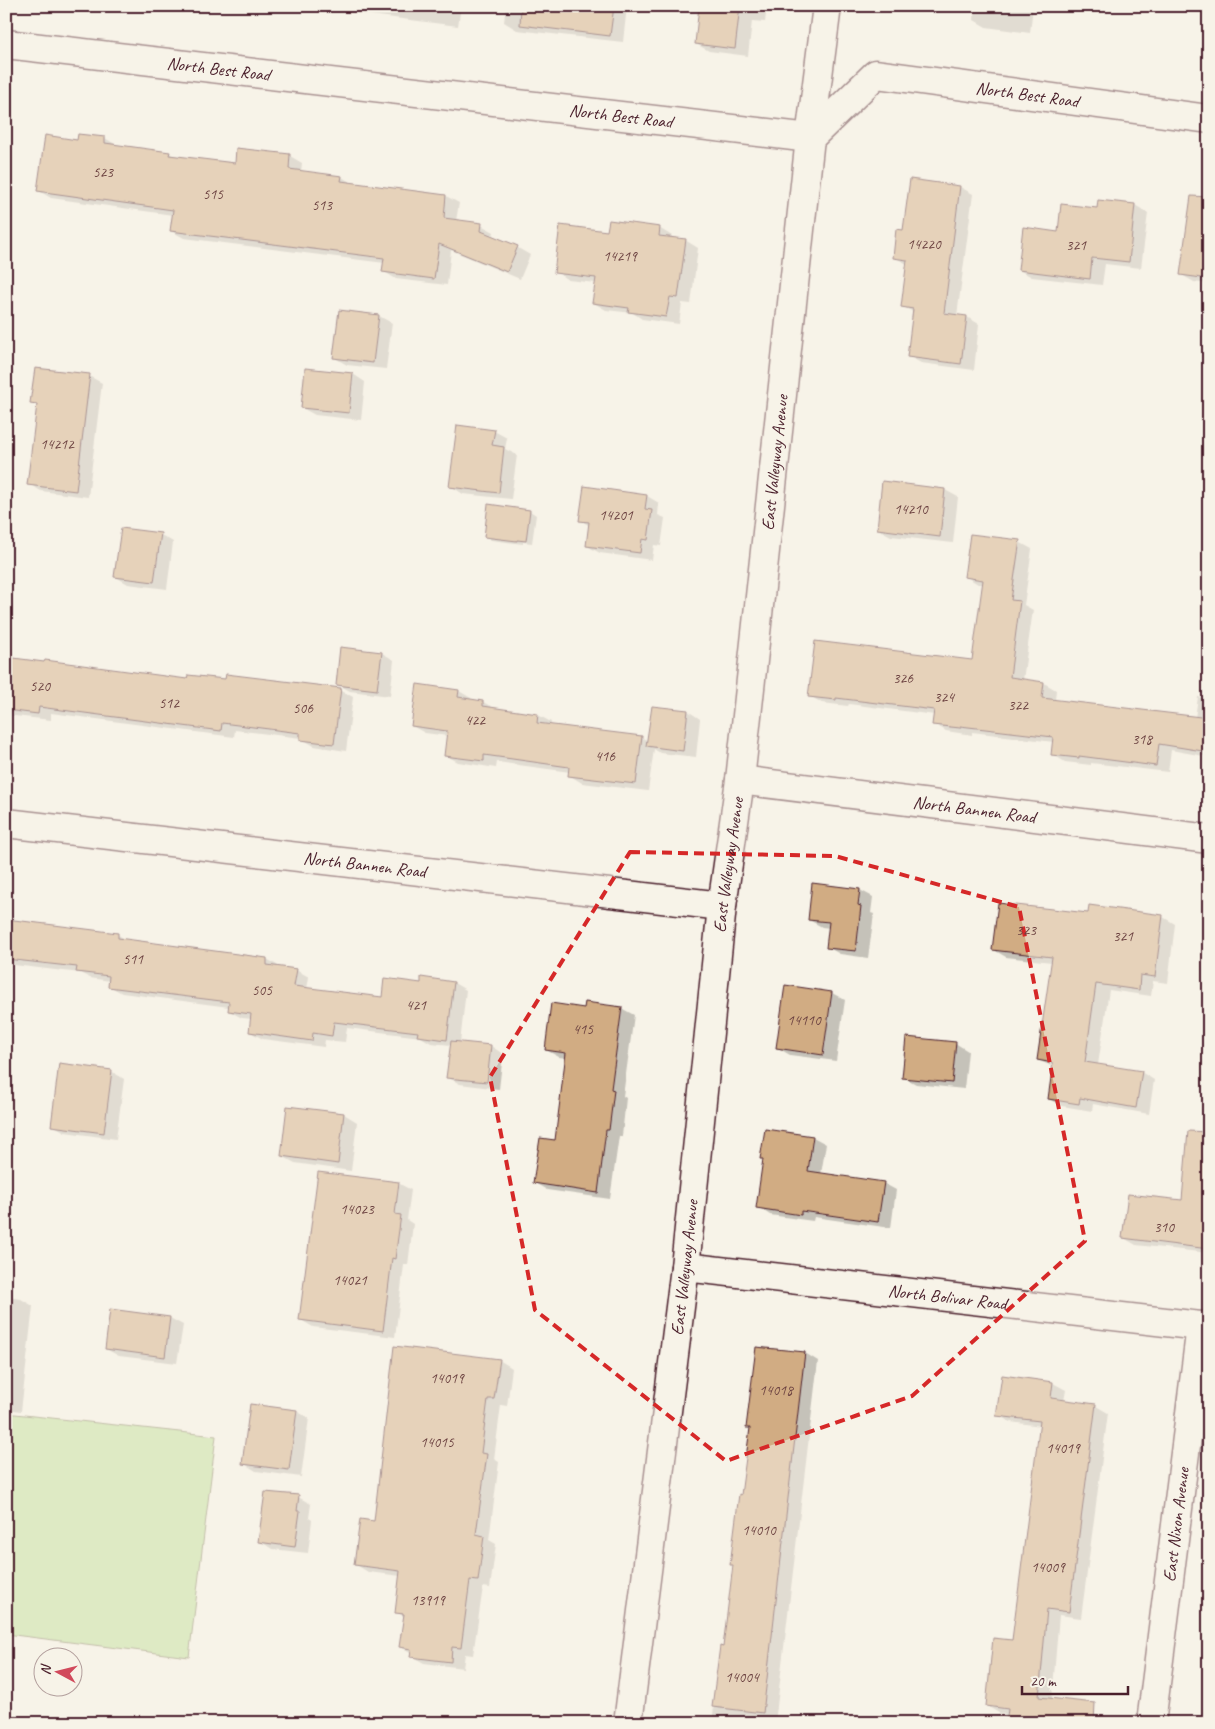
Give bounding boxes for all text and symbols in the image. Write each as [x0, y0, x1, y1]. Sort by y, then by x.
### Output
street label: North Best Road [166, 52, 274, 86]
street label: North Best Road [974, 77, 1083, 113]
street label: North Best Road [568, 99, 677, 133]
house number: 523 [93, 163, 114, 182]
house number: 515 [203, 185, 224, 204]
house number: 513 [312, 196, 333, 215]
house number: 14220 [907, 235, 942, 254]
house number: 321 [1066, 236, 1087, 255]
house number: 14219 [603, 247, 638, 266]
street label: East Valleyway Avenue [756, 393, 793, 531]
house number: 14212 [40, 435, 75, 454]
house number: 14210 [894, 500, 929, 519]
house number: 14201 [599, 506, 634, 525]
house number: 326 [893, 669, 914, 688]
house number: 520 [30, 677, 51, 696]
house number: 324 [934, 688, 955, 707]
house number: 512 [159, 694, 180, 713]
house number: 322 [1008, 696, 1029, 715]
house number: 506 [293, 699, 314, 718]
house number: 422 [465, 711, 486, 730]
house number: 318 [1132, 730, 1153, 749]
house number: 416 [595, 747, 616, 766]
street label: North Bannen Road [912, 791, 1040, 828]
street label: East Valleyway Avenue [708, 795, 749, 933]
street label: North Bannen Road [302, 847, 430, 883]
house number: 323 [1016, 921, 1037, 940]
house number: 321 [1113, 927, 1134, 946]
house number: 511 [123, 950, 144, 969]
house number: 505 [252, 981, 273, 1000]
house number: 421 [406, 996, 427, 1015]
house number: 14110 [787, 1011, 822, 1030]
house number: 415 [573, 1020, 594, 1039]
street label: East Valleyway Avenue [666, 1198, 703, 1336]
house number: 14023 [340, 1200, 375, 1219]
house number: 310 [1154, 1218, 1175, 1237]
house number: 14021 [333, 1271, 368, 1290]
street label: North Bolivar Road [887, 1279, 1011, 1315]
house number: 14019 [430, 1369, 465, 1388]
house number: 14018 [759, 1381, 794, 1400]
house number: 14015 [420, 1433, 455, 1452]
house number: 14019 [1046, 1439, 1081, 1458]
street label: East Nixon Avenue [1158, 1465, 1194, 1583]
house number: 14010 [742, 1521, 777, 1540]
house number: 14009 [1031, 1558, 1066, 1577]
house number: 13919 [411, 1591, 446, 1610]
north arrow [32, 1646, 82, 1696]
text: N [37, 1663, 55, 1676]
scale bar [1022, 1664, 1129, 1696]
house number: 14004 [725, 1668, 760, 1687]
text: 20 m [1030, 1672, 1057, 1691]

